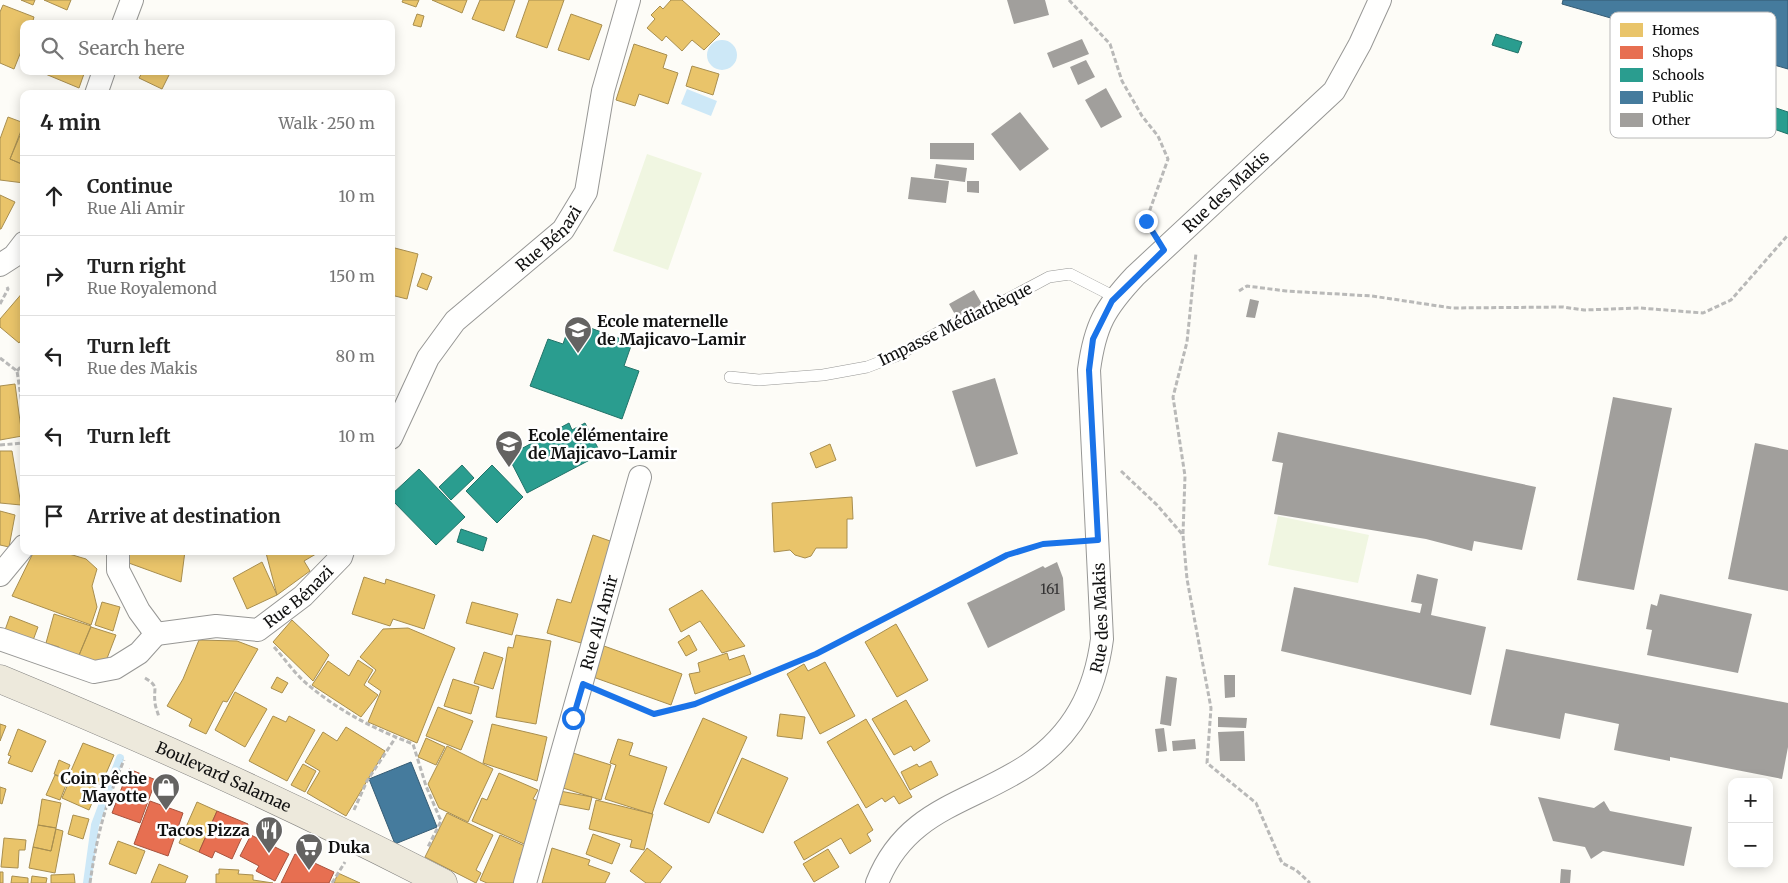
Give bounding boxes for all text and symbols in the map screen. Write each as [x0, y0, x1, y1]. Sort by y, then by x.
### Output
legend [1610, 12, 1776, 138]
search box [20, 20, 395, 75]
text: Homes [1652, 21, 1699, 39]
icon: search [38, 34, 66, 62]
text: Search here [78, 36, 185, 60]
text: Shops [1652, 43, 1693, 61]
text: Schools [1652, 66, 1705, 84]
text: Public [1652, 88, 1694, 106]
text: 4 min [40, 109, 101, 136]
text: Other [1652, 111, 1691, 129]
text: Walk · 250 m [279, 113, 375, 133]
street label: Rue des Makis [1178, 147, 1273, 237]
text: Continue [87, 174, 173, 198]
icon: ahead [40, 182, 68, 210]
text: 10 m [338, 186, 375, 206]
text: Rue Ali Amir [87, 198, 185, 218]
street label: Rue Bénazi [511, 202, 585, 276]
route end [1135, 210, 1158, 233]
text: Turn right [87, 254, 186, 278]
icon: right [40, 262, 68, 290]
text: 150 m [329, 266, 375, 286]
text: Rue Royalemond [87, 278, 217, 298]
street label: Impasse Médiathèque [875, 278, 1035, 370]
place label: Ecole maternelle de Majicavo-Lamir [597, 311, 747, 349]
school or university icon: Ecole maternelle de Majicavo-Lamir [563, 315, 593, 354]
text: Turn left [87, 334, 171, 358]
icon: left [40, 342, 68, 370]
text: 80 m [336, 346, 375, 366]
text: Rue des Makis [87, 358, 198, 378]
icon: left [40, 422, 68, 450]
text: Turn left [87, 424, 171, 448]
place label: Ecole élémentaire de Majicavo-Lamir [528, 425, 678, 463]
text: 10 m [338, 426, 375, 446]
school or university icon: Ecole élémentaire de Majicavo-Lamir [494, 429, 524, 468]
icon: arrive [40, 502, 68, 530]
text: Arrive at destination [87, 504, 281, 528]
street label: Rue Bénazi [260, 561, 337, 632]
street label: Rue des Makis [1086, 562, 1112, 675]
street label: Rue Ali Amir [576, 572, 622, 672]
house number: 161 [1040, 580, 1060, 598]
route start [562, 707, 585, 730]
street label: Boulevard Salamae [153, 737, 294, 816]
place label: Coin pêche Mayotte [60, 768, 147, 806]
shop icon: Coin pêche Mayotte [151, 772, 181, 811]
map controls [1728, 778, 1773, 868]
button: + [1728, 778, 1773, 823]
restaurant icon: Tacos Pizza [254, 815, 284, 854]
place label: Tacos Pizza [157, 820, 250, 840]
button: − [1728, 823, 1773, 868]
supermarket icon: Duka [294, 832, 324, 871]
place label: Duka [328, 837, 370, 857]

